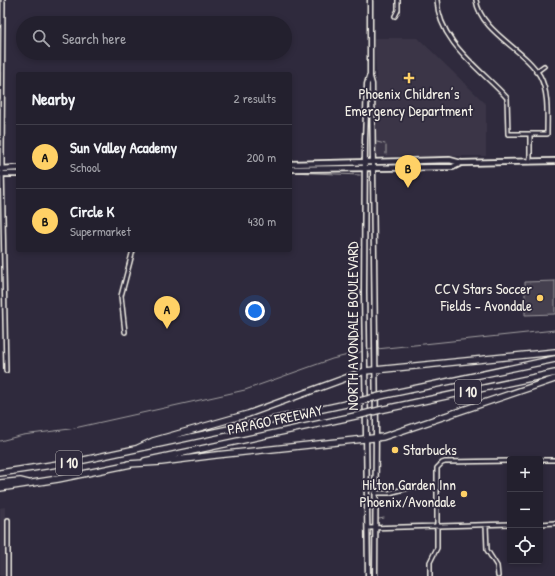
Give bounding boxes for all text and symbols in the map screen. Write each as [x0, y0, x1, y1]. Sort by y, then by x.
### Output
search box [16, 16, 292, 60]
icon: search [30, 27, 52, 49]
text: Search here [62, 28, 126, 49]
marker: Phoenix Children’s Emergency Department [403, 72, 415, 84]
place label: Phoenix Children’s Emergency Department [345, 83, 474, 121]
text: Nearby [32, 87, 75, 110]
text: 2 results [234, 89, 276, 107]
text: Sun Valley Academy [70, 137, 177, 158]
text: A [42, 148, 48, 166]
text: 200 m [246, 148, 276, 166]
pin: B [395, 155, 421, 188]
text: School [70, 158, 100, 176]
text: Circle K [70, 201, 114, 222]
text: B [42, 212, 48, 230]
text: 430 m [248, 212, 276, 230]
text: Supermarket [70, 222, 131, 240]
street label: NORTH AVONDALE BOULEVARD [342, 241, 363, 410]
place label: CCV Stars Soccer Fields - Avondale [434, 278, 532, 316]
marker: CCV Stars Soccer Fields - Avondale [535, 293, 545, 303]
pin: A [154, 296, 180, 329]
your location [245, 301, 265, 321]
road number: I 10 [455, 380, 481, 404]
street label: PAPAGO FREEWAY [225, 399, 325, 440]
place label: Starbucks [403, 439, 457, 460]
marker: Starbucks [390, 445, 400, 455]
road number: I 10 [56, 451, 82, 475]
map controls [507, 456, 543, 564]
button: + [507, 456, 543, 492]
place label: Hilton Garden Inn Phoenix/Avondale [359, 474, 456, 512]
marker: Hilton Garden Inn Phoenix/Avondale [459, 489, 469, 499]
button: − [507, 492, 543, 528]
button: locate [507, 528, 543, 564]

